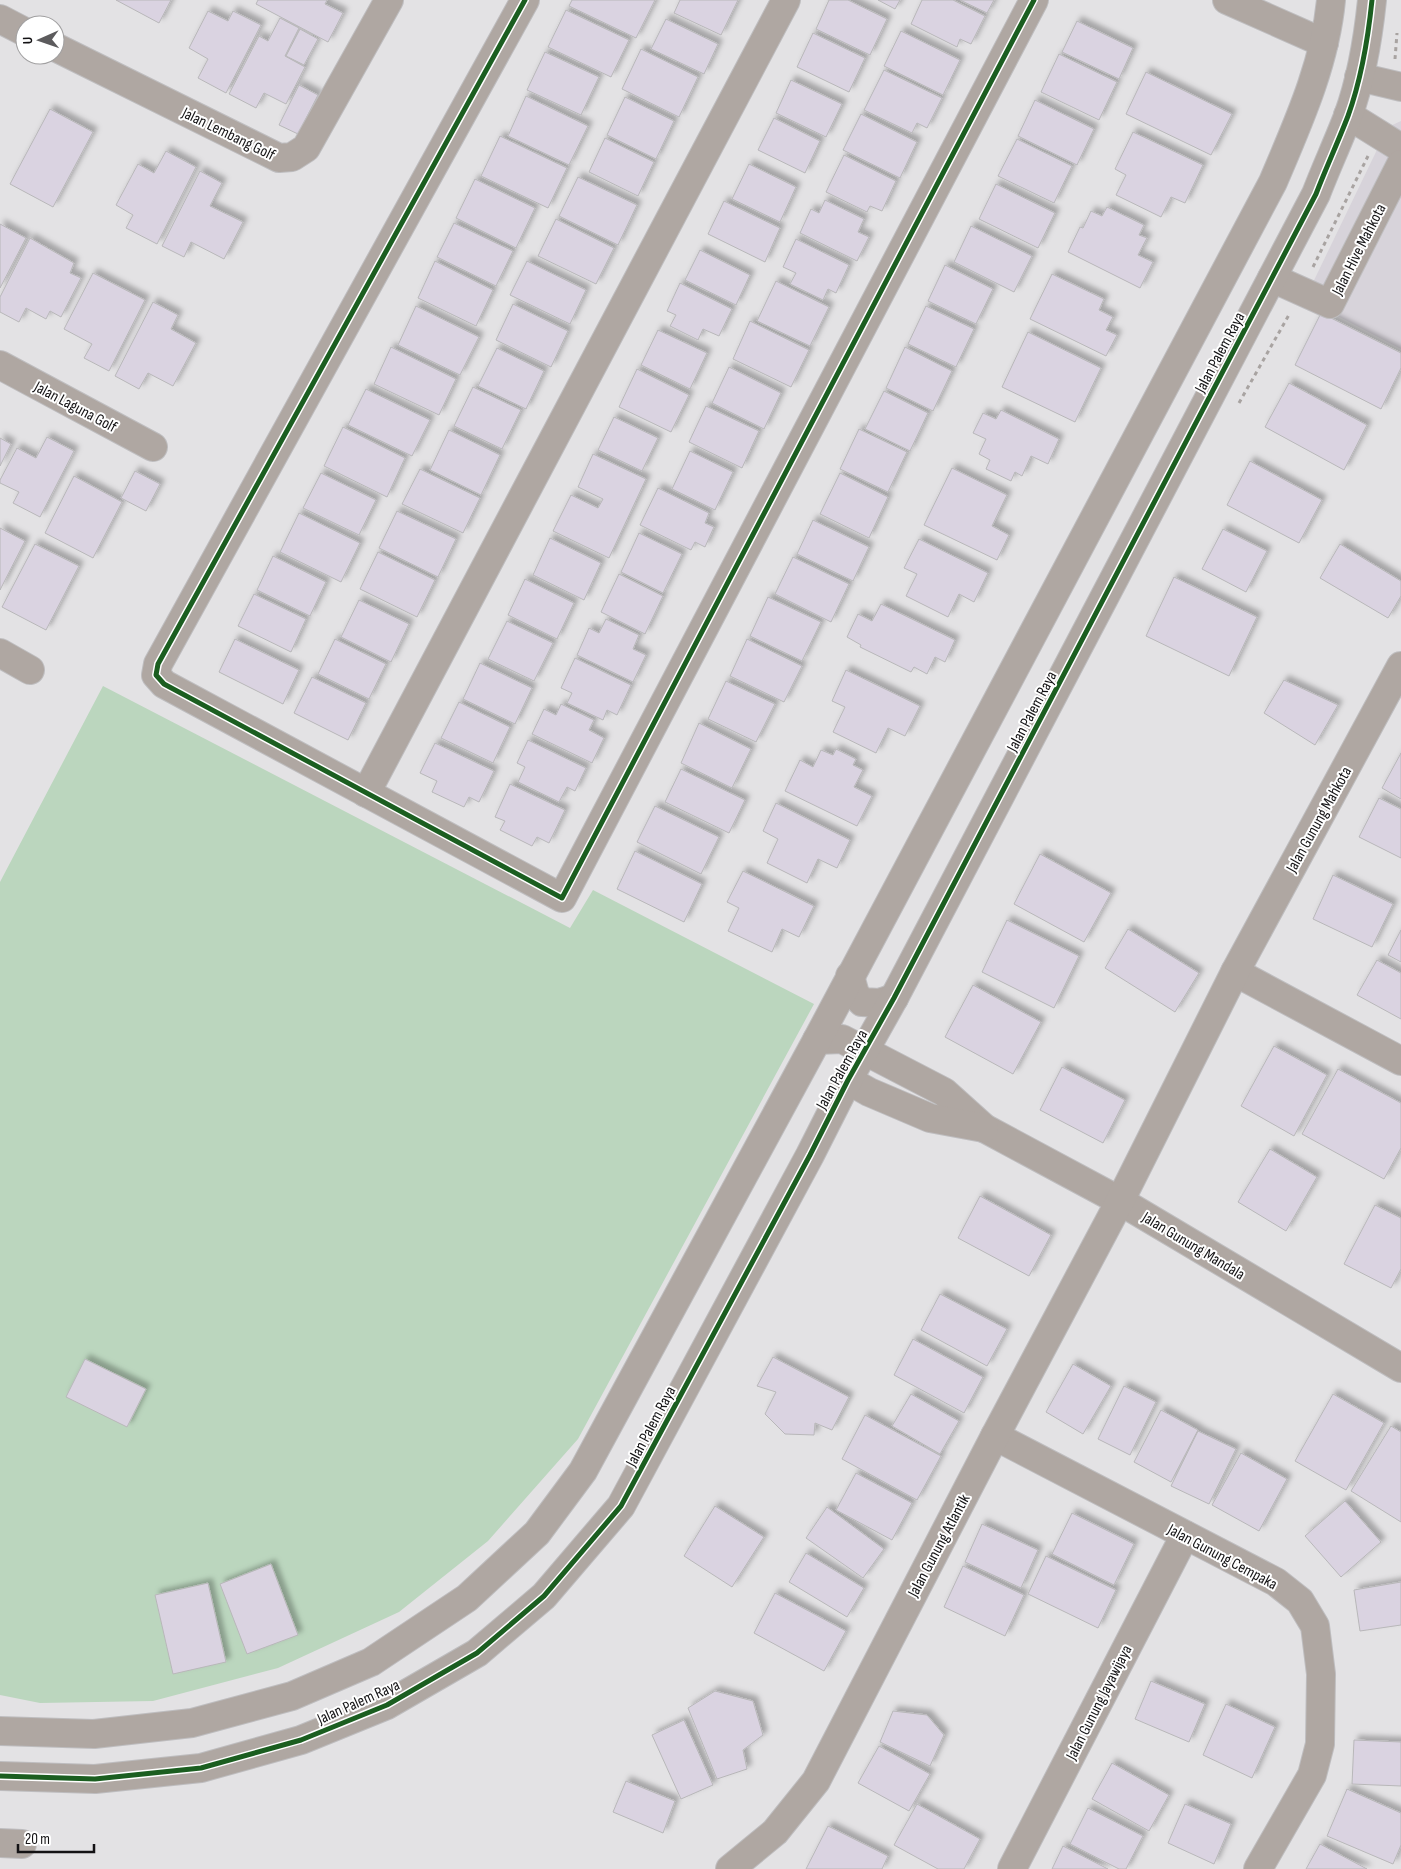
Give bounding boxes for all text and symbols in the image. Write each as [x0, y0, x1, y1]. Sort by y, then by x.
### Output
north arrow [15, 15, 65, 65]
text: U [19, 36, 36, 44]
street label: Jalan Lembang Golf [178, 103, 278, 165]
street label: Jalan Hive Mahkota [1328, 201, 1391, 299]
street label: Jalan Palem Raya [1191, 309, 1249, 397]
street label: Jalan Laguna Golf [30, 377, 120, 437]
street label: Jalan Palem Raya [1003, 668, 1061, 756]
street label: Jalan Gunung Mahkota [1282, 764, 1356, 877]
street label: Jalan Palem Raya [812, 1027, 872, 1114]
street label: Jalan Gunung Mandala [1138, 1208, 1248, 1284]
street label: Jalan Palem Raya [622, 1383, 680, 1471]
street label: Jalan Gunung Atlantik [904, 1491, 974, 1601]
street label: Jalan Gunung Cempaka [1163, 1520, 1280, 1594]
street label: Jalan Gunung Jayawijaya [1062, 1642, 1136, 1764]
street label: Jalan Palem Raya [314, 1676, 403, 1729]
scale bar [18, 1822, 94, 1854]
text: 20 m [25, 1830, 50, 1849]

